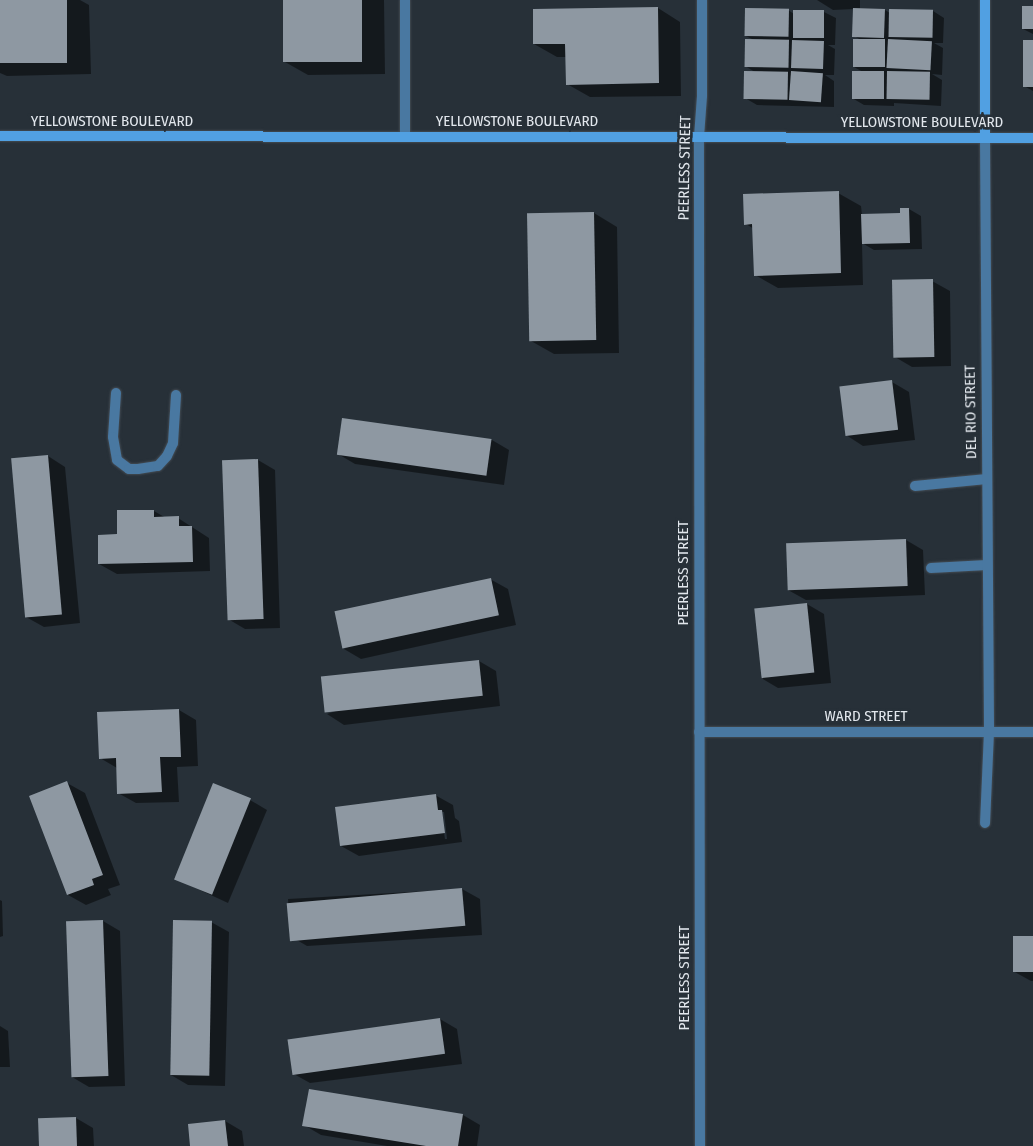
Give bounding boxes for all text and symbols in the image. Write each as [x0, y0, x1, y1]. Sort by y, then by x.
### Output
street label: YELLOWSTONE BOULEVARD [31, 113, 193, 131]
street label: YELLOWSTONE BOULEVARD [436, 113, 598, 131]
street label: YELLOWSTONE BOULEVARD [841, 114, 1003, 132]
street label: PEERLESS STREET [675, 115, 695, 221]
street label: DEL RIO STREET [961, 365, 981, 459]
street label: PEERLESS STREET [675, 520, 693, 626]
street label: WARD STREET [825, 708, 907, 726]
street label: PEERLESS STREET [676, 925, 694, 1031]

